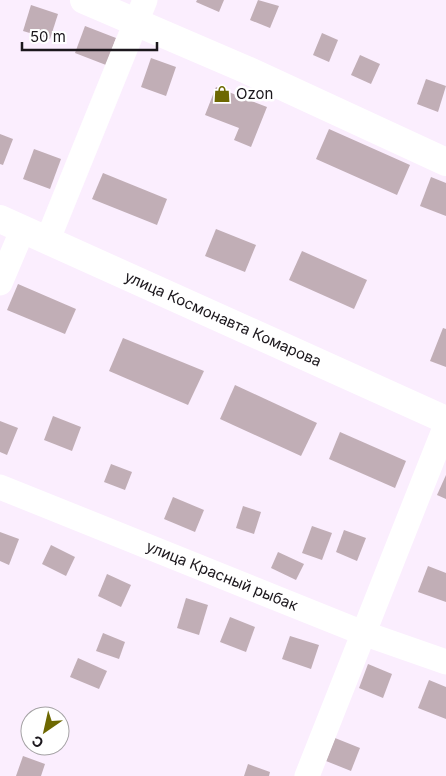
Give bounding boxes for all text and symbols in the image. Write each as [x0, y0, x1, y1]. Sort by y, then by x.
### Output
scale bar [22, 20, 158, 52]
text: 50 m [30, 27, 66, 46]
shop icon: Ozon [212, 84, 232, 104]
place label: Ozon [236, 84, 273, 103]
street label: улица Космонавта Комарова [122, 266, 325, 371]
street label: улица Красный рыбак [144, 536, 301, 615]
north arrow [20, 706, 70, 756]
text: С [28, 732, 46, 752]

